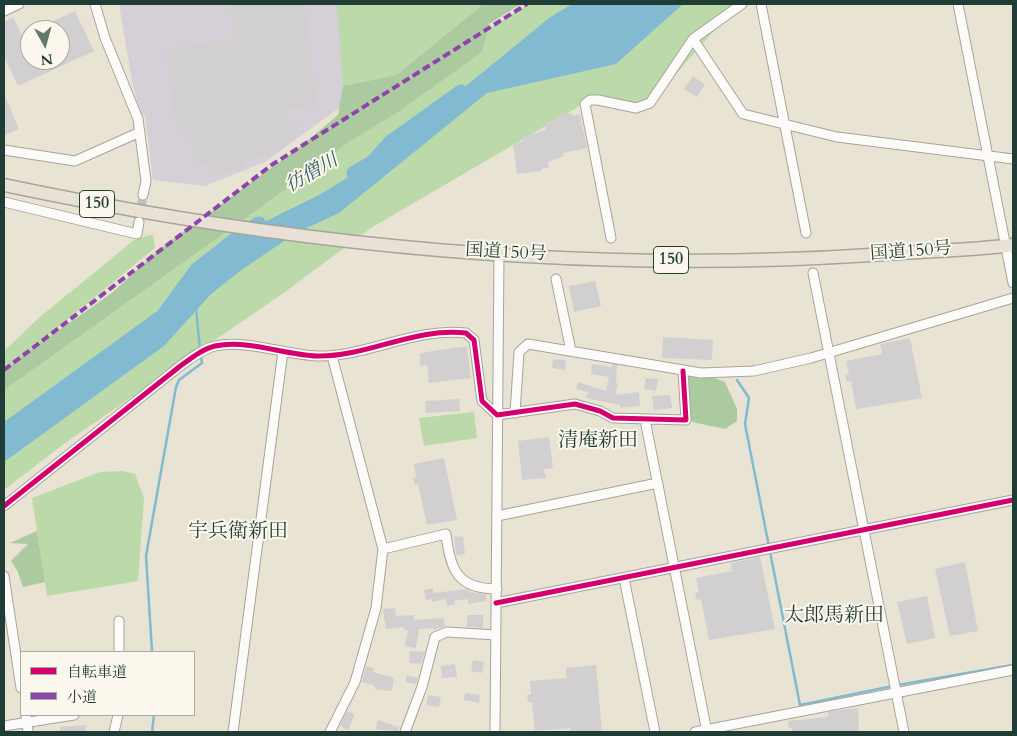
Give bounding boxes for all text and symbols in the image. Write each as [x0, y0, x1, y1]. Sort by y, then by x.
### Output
north arrow [20, 20, 70, 70]
text: N [40, 49, 54, 70]
water label: 彷僧川 [282, 150, 342, 198]
road number: 150 [80, 190, 114, 218]
street label: 国道150号 [870, 238, 952, 266]
street label: 国道150号 [465, 240, 547, 266]
road number: 150 [654, 246, 688, 274]
district label: 清庵新田 [558, 429, 638, 453]
district label: 宇兵衛新田 [188, 520, 288, 544]
district label: 太郎馬新田 [784, 604, 884, 628]
legend [20, 651, 195, 716]
text: 自転車道 [67, 662, 127, 682]
text: 小道 [67, 687, 97, 707]

